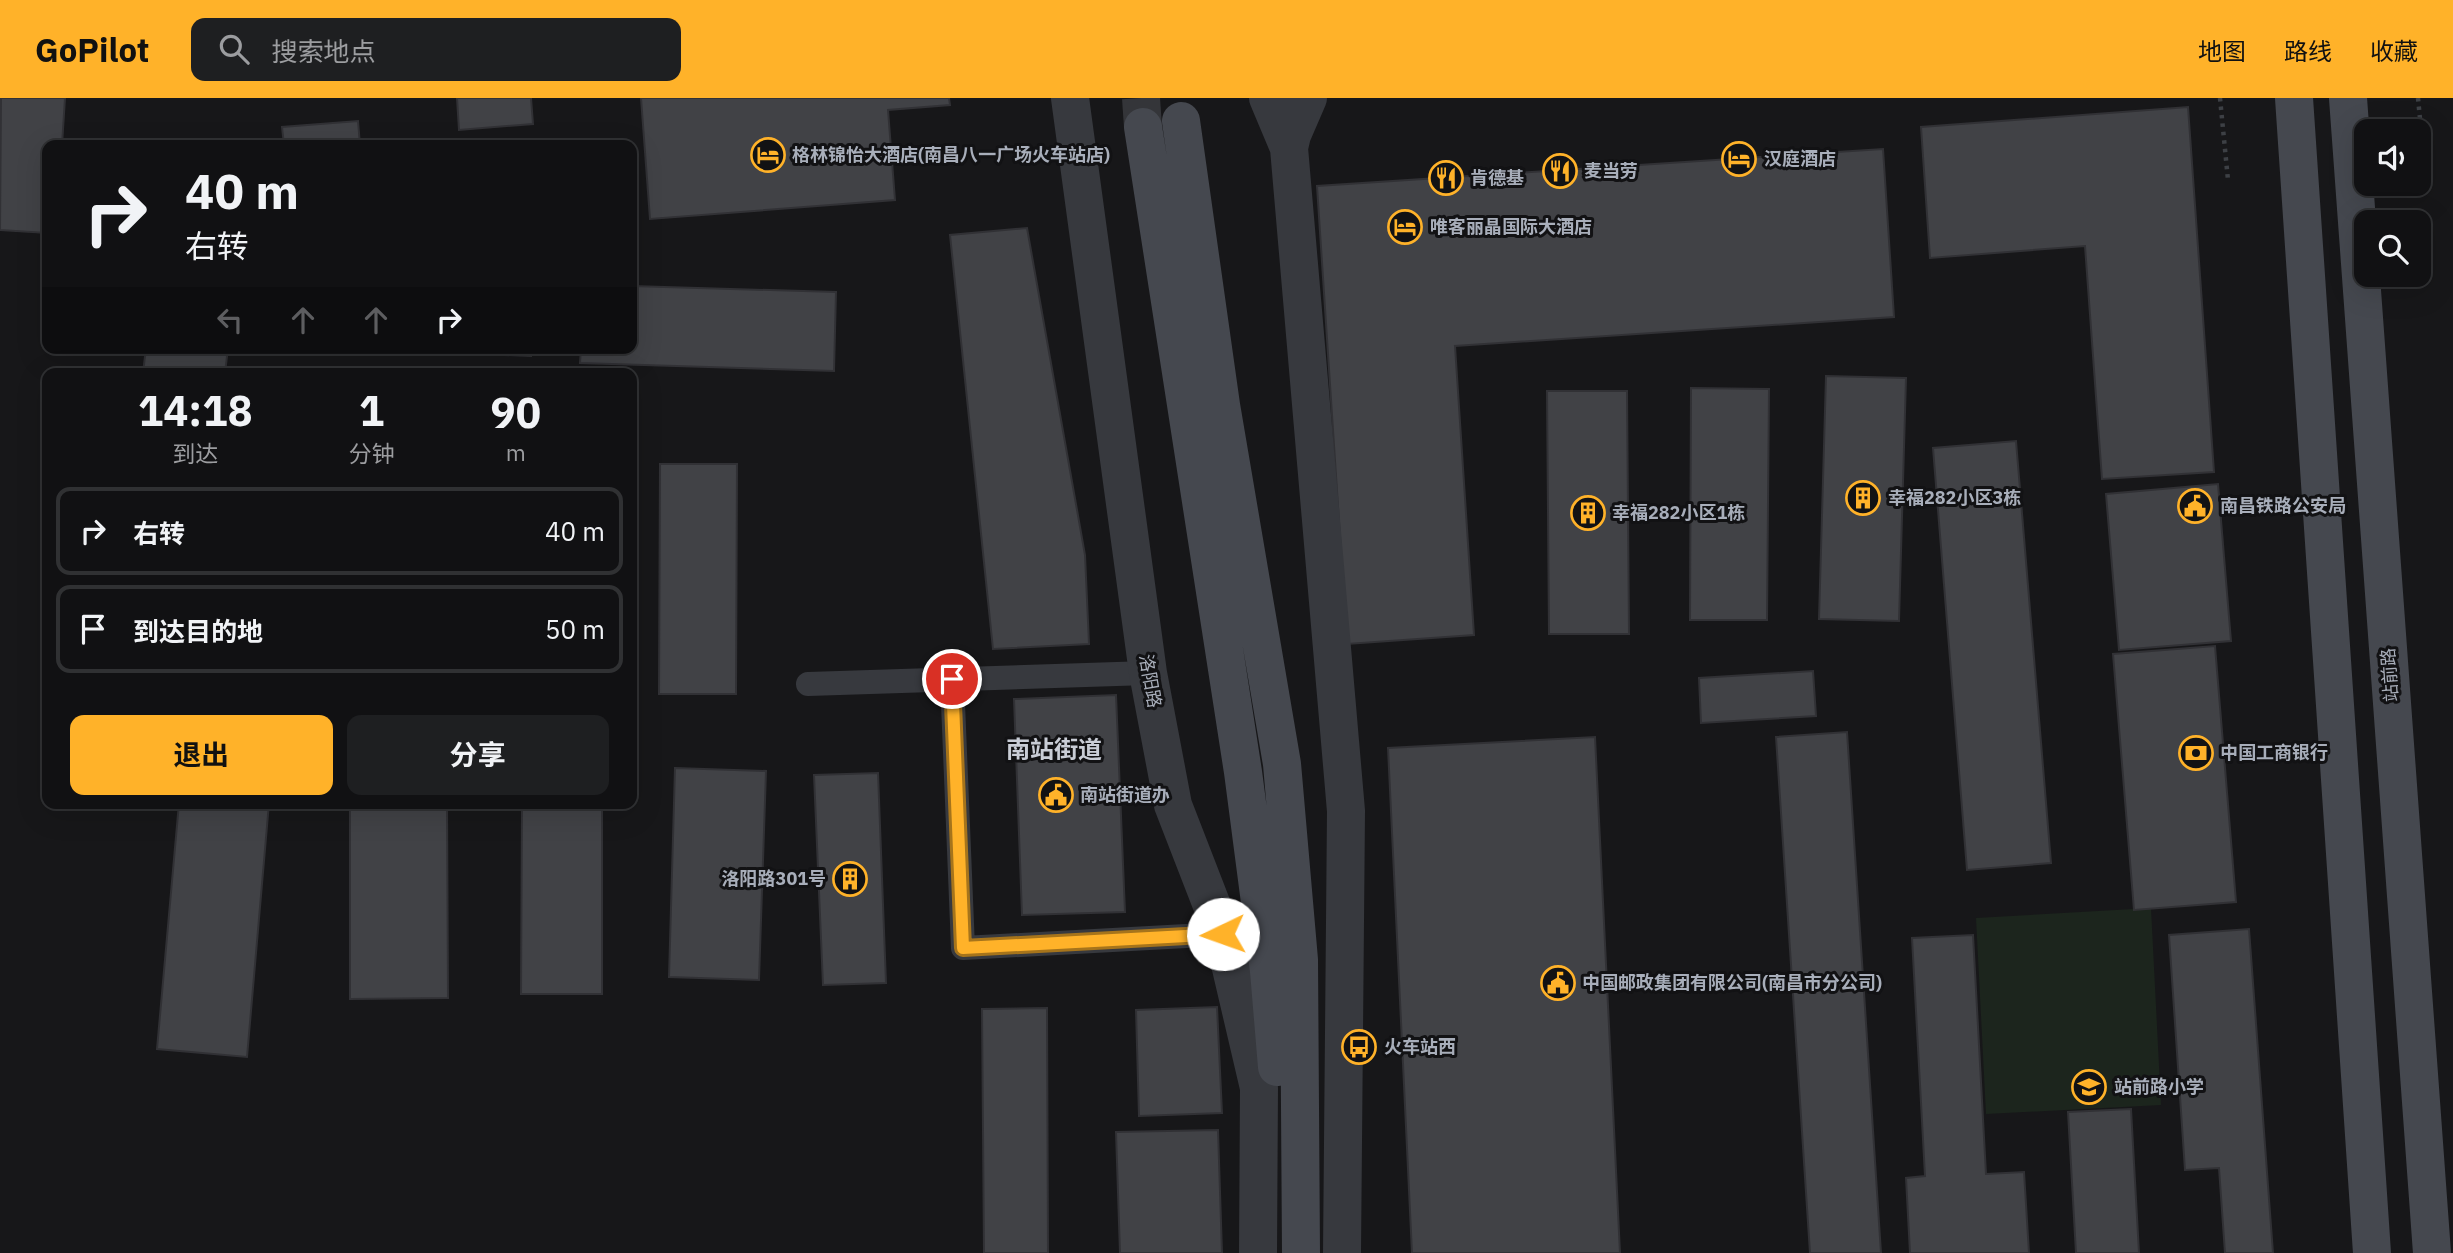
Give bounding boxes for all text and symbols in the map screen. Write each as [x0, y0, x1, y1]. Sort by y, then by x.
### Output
search box [191, 18, 681, 81]
text: GoPilot [35, 28, 149, 71]
icon: search [215, 30, 253, 68]
text: 搜索地点 [271, 34, 376, 68]
text: 地图 [2198, 35, 2246, 67]
text: 路线 [2284, 35, 2332, 67]
text: 收藏 [2370, 35, 2418, 67]
map controls [2354, 119, 2431, 287]
button: sound [2354, 119, 2431, 196]
hotel icon: 格林锦怡大酒店(南昌八一广场火车站店) [749, 136, 787, 174]
hotel icon: 汉庭酒店 [1720, 140, 1758, 178]
place label: 格林锦怡大酒店(南昌八一广场火车站店) [792, 143, 1110, 166]
place label: 汉庭酒店 [1764, 147, 1836, 170]
restaurant icon: 麦当劳 [1541, 152, 1579, 190]
text: 40 m [185, 159, 299, 222]
restaurant icon: 肯德基 [1427, 159, 1465, 197]
place label: 麦当劳 [1584, 159, 1638, 182]
place label: 肯德基 [1470, 166, 1524, 189]
icon: right [70, 168, 161, 259]
hotel icon: 唯客丽晶国际大酒店 [1386, 208, 1424, 246]
button: search [2354, 210, 2431, 287]
place label: 唯客丽晶国际大酒店 [1430, 215, 1592, 238]
text: 右转 [185, 225, 249, 267]
icon: left [211, 301, 249, 339]
icon: ahead [284, 301, 322, 339]
icon: ahead [357, 301, 395, 339]
icon: right [430, 301, 468, 339]
text: 14:18 [138, 383, 253, 438]
text: 1 [359, 383, 384, 438]
text: 90 [491, 385, 541, 440]
text: m [506, 437, 526, 467]
text: 到达 [172, 438, 218, 468]
text: 分钟 [349, 438, 395, 468]
building icon: 幸福282小区3栋 [1844, 479, 1882, 517]
place label: 幸福282小区3栋 [1888, 486, 2021, 509]
public building icon: 南昌铁路公安局 [2176, 487, 2214, 525]
building icon: 幸福282小区1栋 [1569, 494, 1607, 532]
place label: 南昌铁路公安局 [2220, 494, 2346, 517]
place label: 幸福282小区1栋 [1612, 501, 1745, 524]
icon: right [74, 512, 112, 550]
text: 40 m [545, 514, 605, 548]
text: 右转 [133, 516, 185, 550]
icon: arrive [74, 610, 112, 648]
text: 50 m [545, 612, 605, 646]
text: 到达目的地 [133, 614, 263, 648]
street label: 站前路 [2376, 647, 2403, 703]
pin [922, 649, 982, 709]
street label: 洛阳路 [1134, 652, 1167, 709]
icon: arrive [933, 660, 971, 698]
button: 退出 [70, 715, 333, 795]
button: 分享 [347, 715, 609, 795]
district label: 南站街道 [1006, 733, 1102, 765]
bank icon: 中国工商银行 [2177, 734, 2215, 772]
place label: 中国工商银行 [2220, 741, 2328, 764]
public building icon: 南站街道办 [1037, 776, 1075, 814]
place label: 南站街道办 [1080, 783, 1170, 806]
building icon: 洛阳路301号 [831, 860, 869, 898]
place label: 洛阳路301号 [722, 867, 826, 890]
position arrow [1186, 897, 1260, 971]
public building icon: 中国邮政集团有限公司(南昌市分公司) [1539, 964, 1577, 1002]
place label: 中国邮政集团有限公司(南昌市分公司) [1582, 971, 1882, 994]
bus stop icon: 火车站西 [1340, 1028, 1378, 1066]
place label: 火车站西 [1384, 1035, 1456, 1058]
school or university icon: 站前路小学 [2070, 1068, 2108, 1106]
place label: 站前路小学 [2114, 1075, 2204, 1098]

